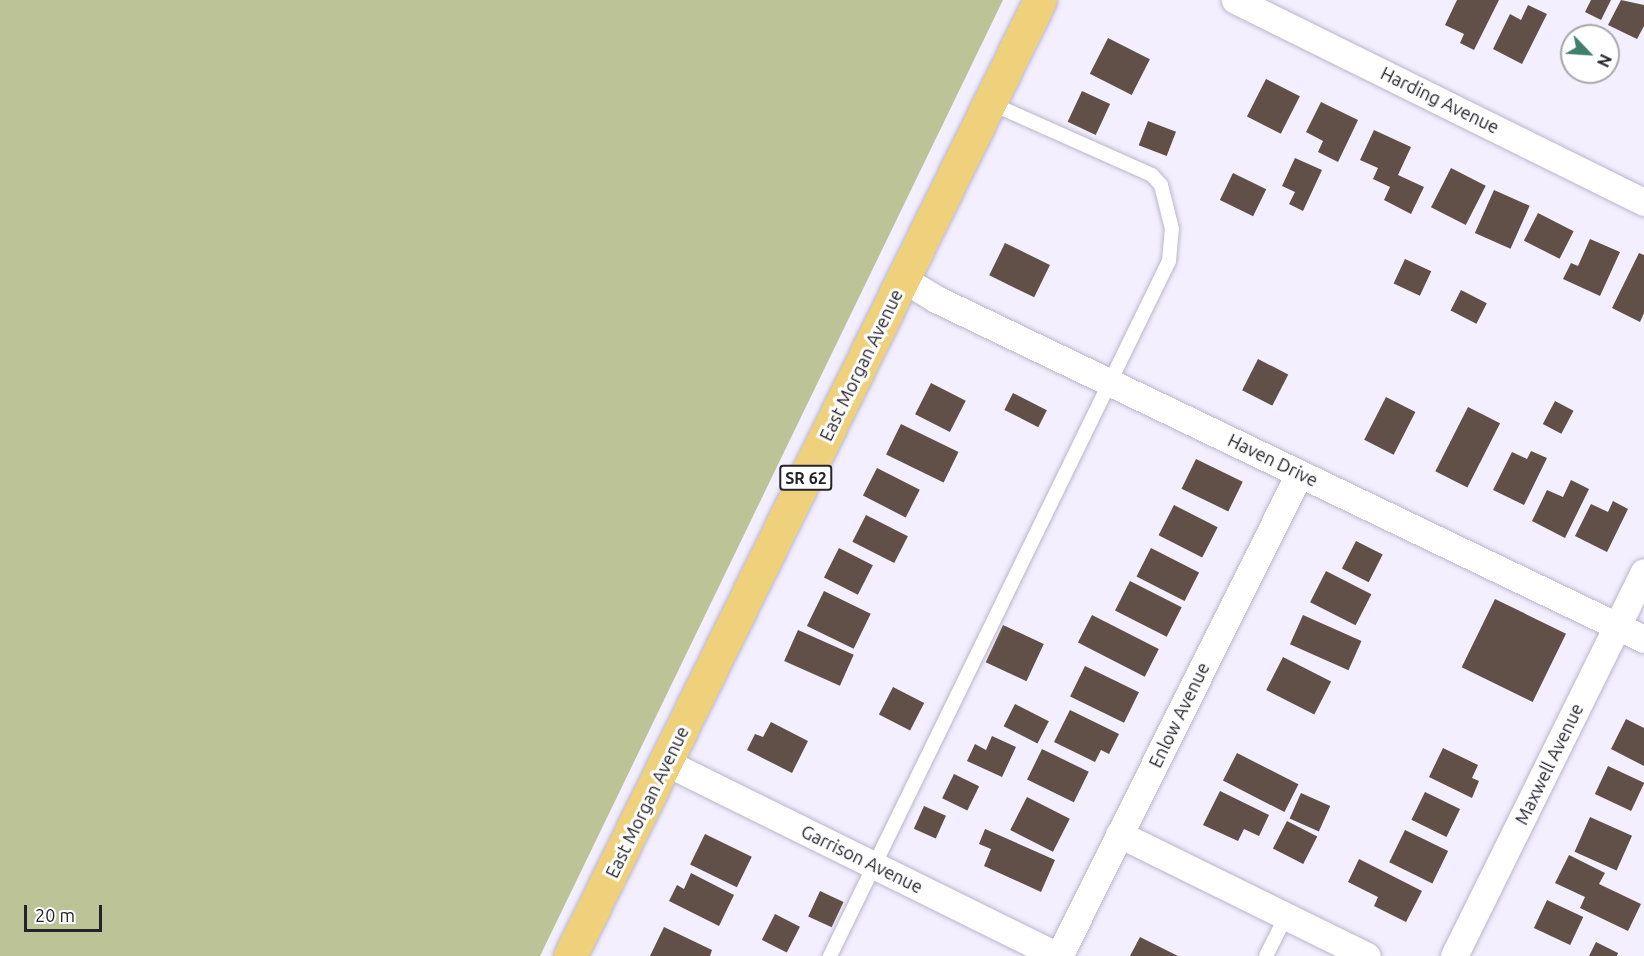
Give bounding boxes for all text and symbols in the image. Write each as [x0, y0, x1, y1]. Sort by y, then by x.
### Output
north arrow [1560, 24, 1620, 84]
text: N [1594, 52, 1615, 70]
street label: Harding Avenue [1377, 62, 1503, 138]
street label: East Morgan Avenue [815, 286, 907, 444]
street label: Haven Drive [1224, 429, 1322, 491]
road number: SR 62 [779, 465, 833, 491]
street label: Enlow Avenue [1144, 659, 1214, 771]
street label: Maxwell Avenue [1510, 700, 1588, 828]
street label: East Morgan Avenue [601, 723, 693, 881]
street label: Garrison Avenue [798, 820, 926, 898]
scale bar [27, 893, 105, 931]
text: 20 m [35, 905, 75, 925]

